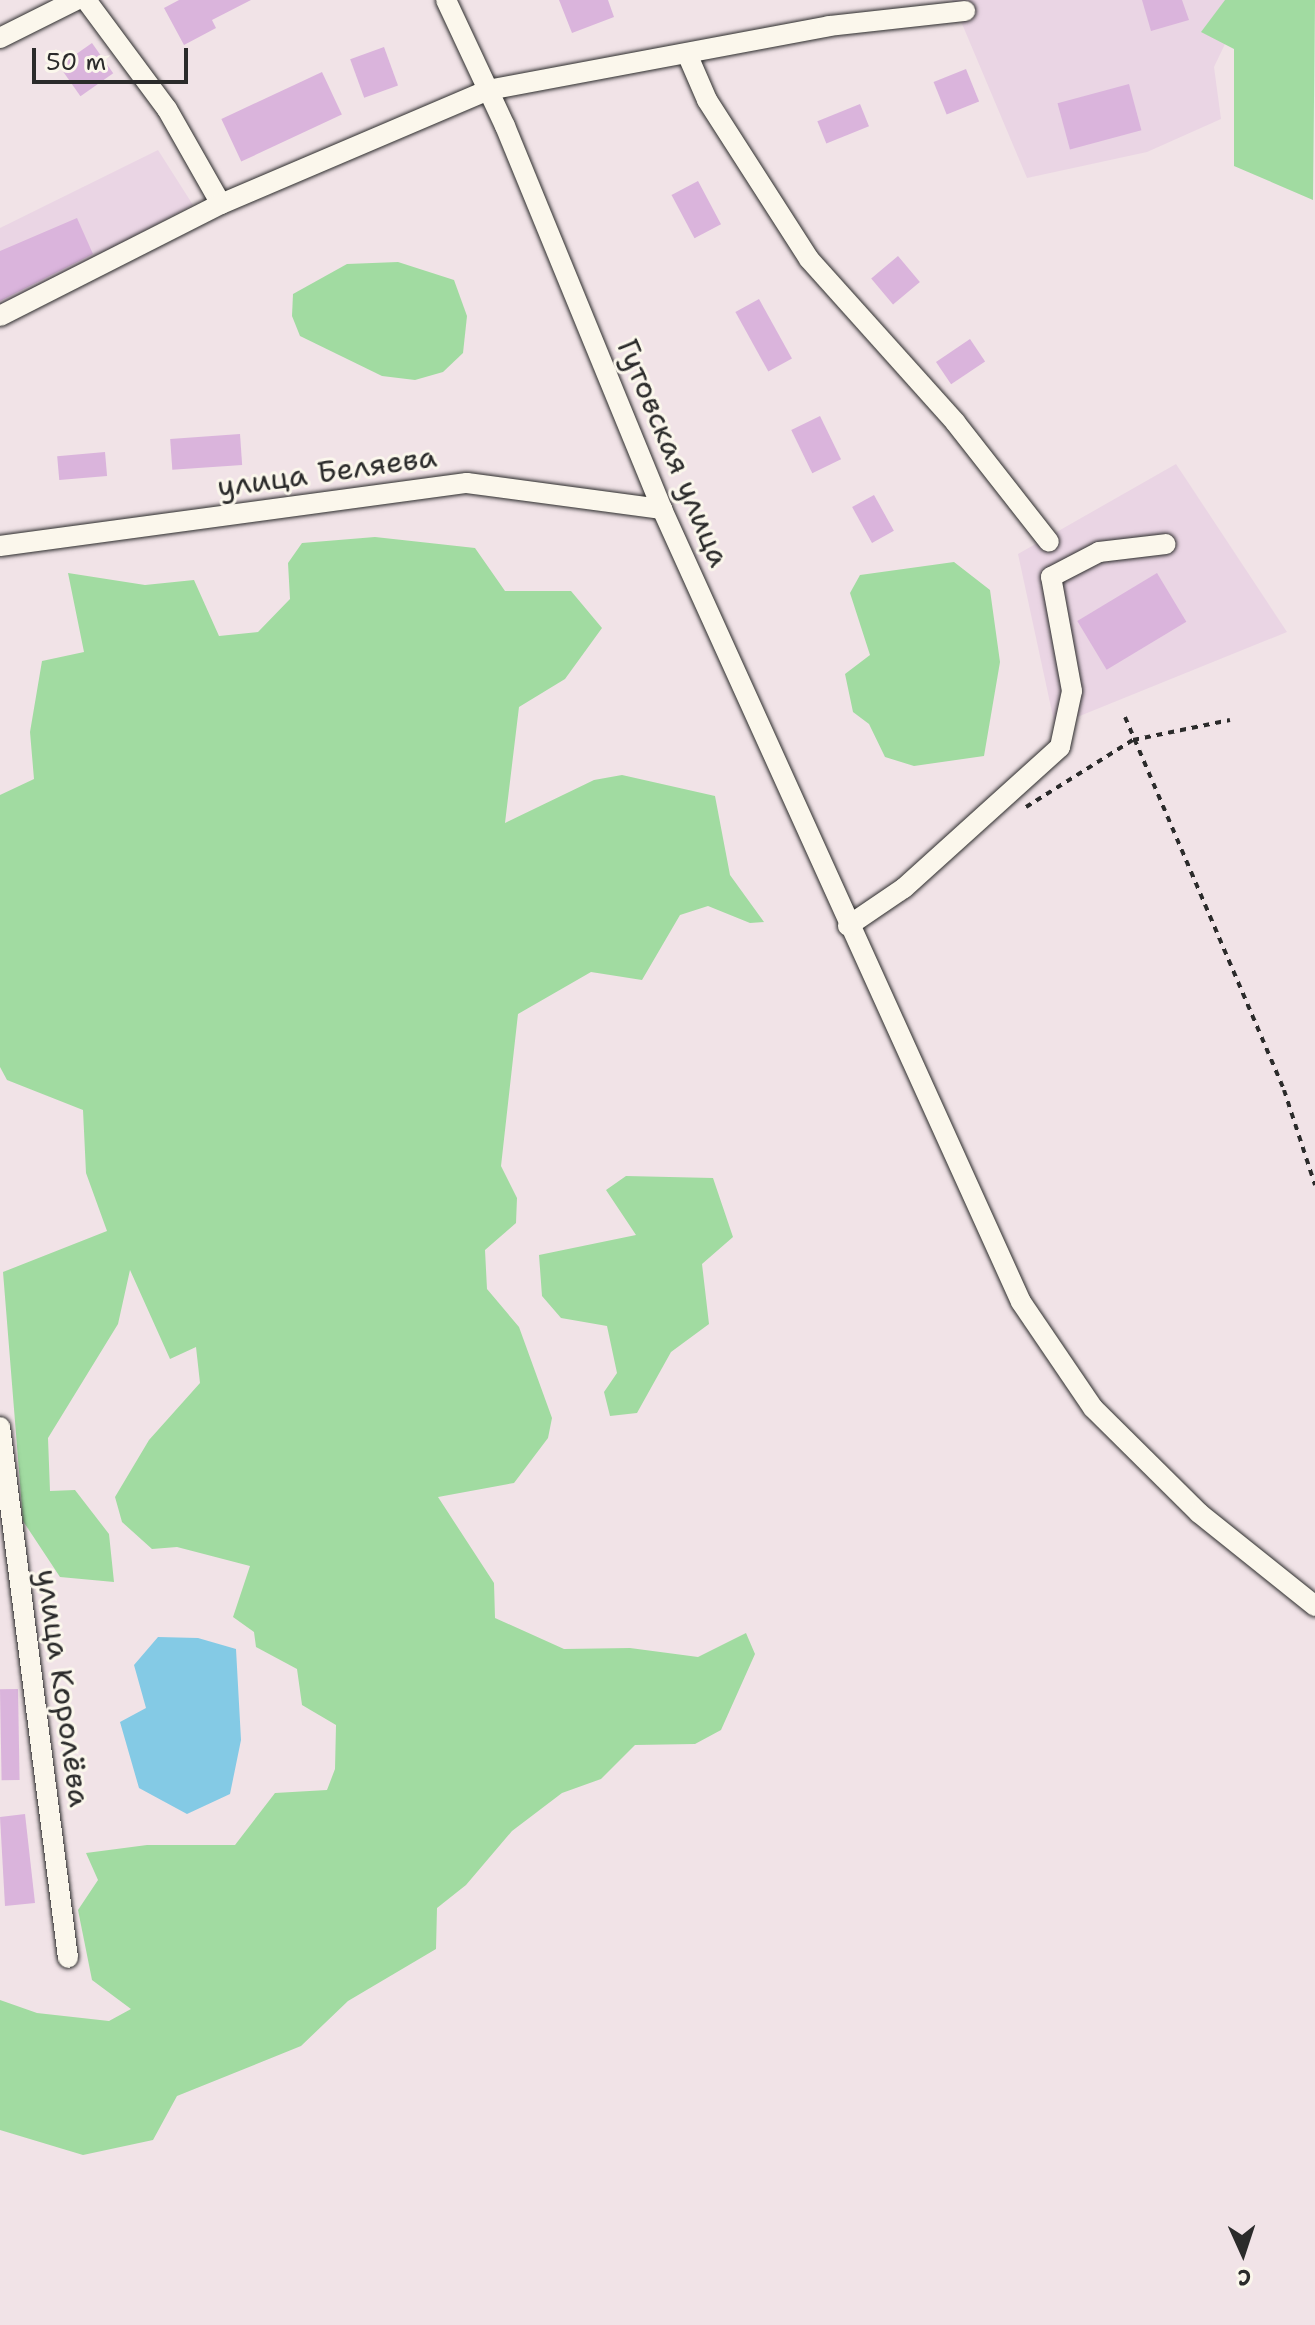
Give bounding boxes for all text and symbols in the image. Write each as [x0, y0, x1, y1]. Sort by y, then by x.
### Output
scale bar [36, 32, 192, 82]
text: 50 m [46, 46, 106, 78]
street label: Гутовская улица [609, 334, 737, 572]
street label: улица Беляева [215, 439, 439, 505]
street label: улица Королёва [28, 1567, 98, 1809]
north arrow [1203, 2213, 1283, 2293]
text: С [1237, 2263, 1252, 2292]

